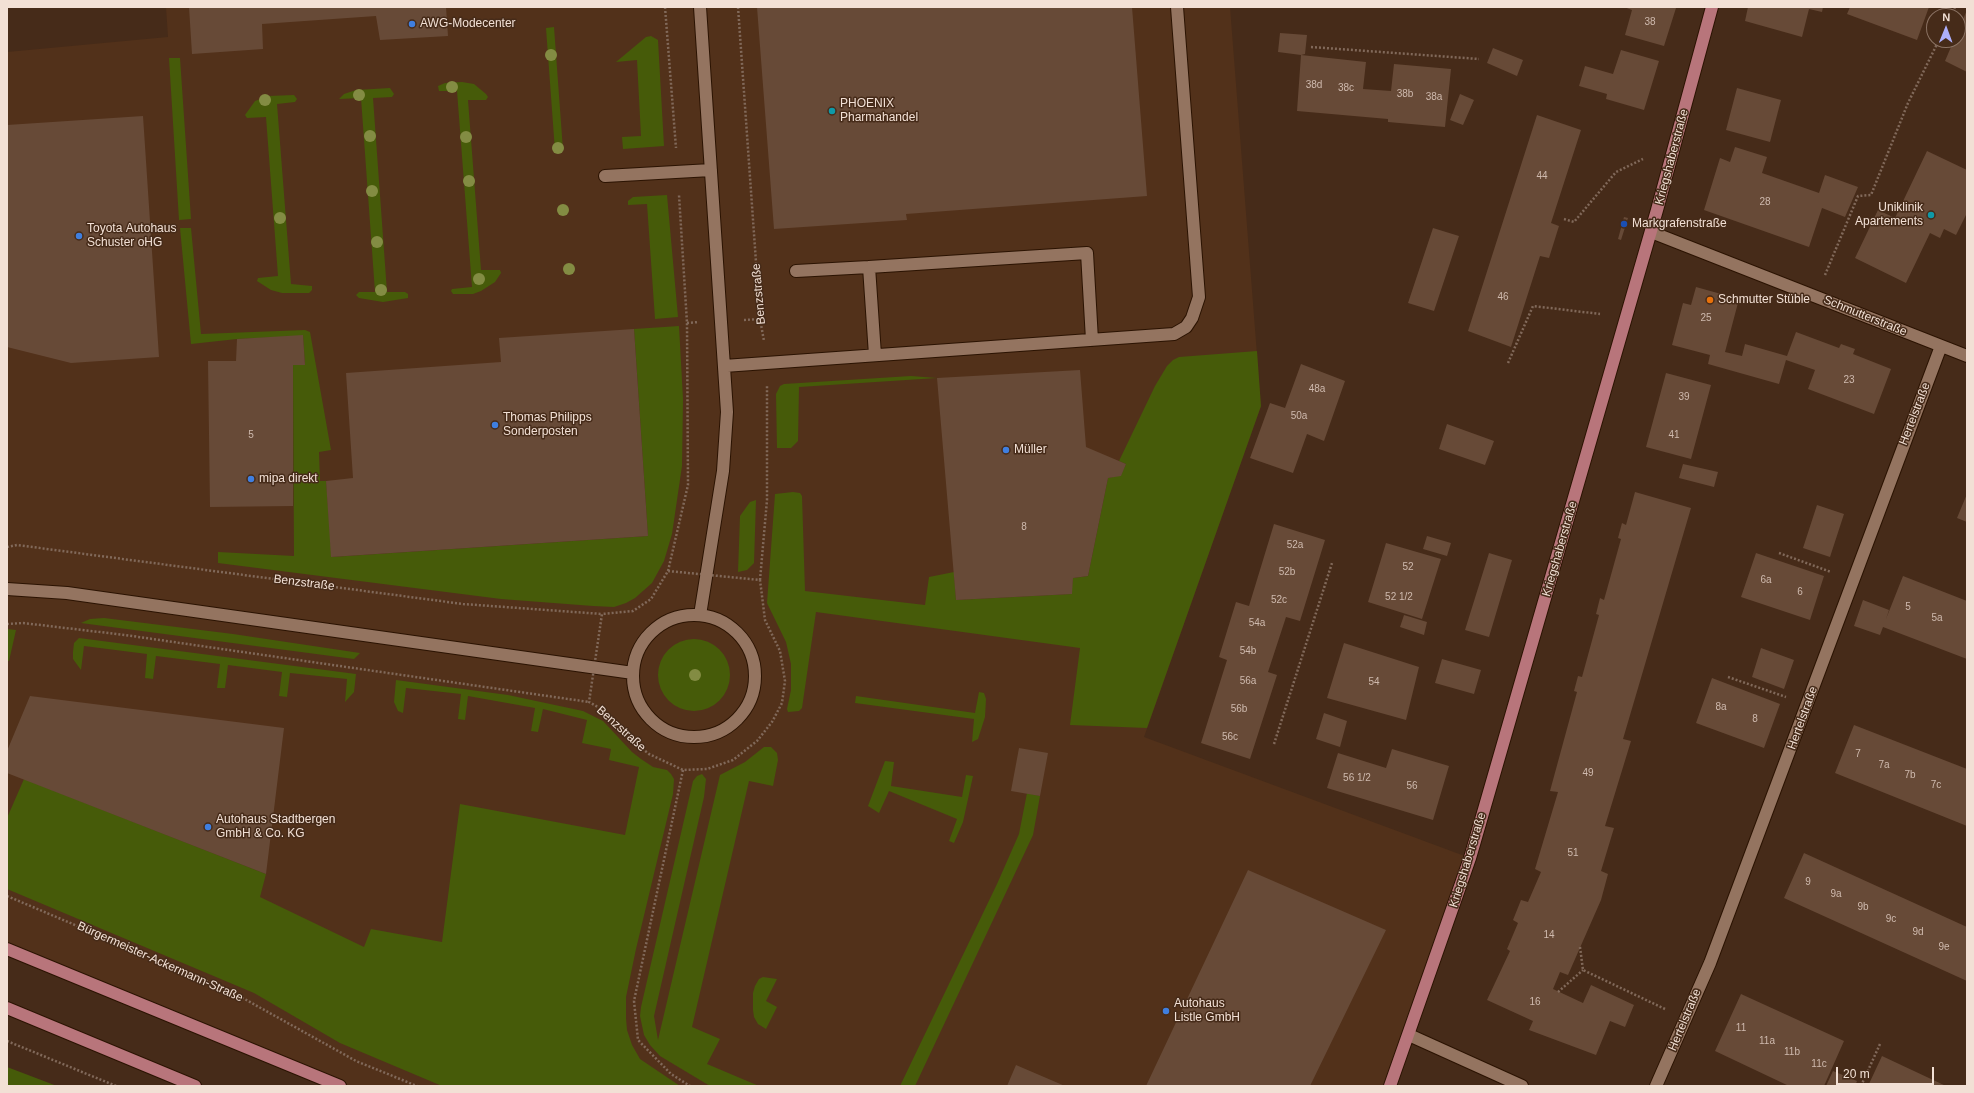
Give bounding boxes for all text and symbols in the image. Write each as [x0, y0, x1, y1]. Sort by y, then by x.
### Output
north arrow [1926, 8, 1966, 48]
text: N [1942, 11, 1950, 23]
house number: 38 [1644, 16, 1656, 28]
place label: AWG-Modecenter [420, 17, 516, 31]
marker: AWG-Modecenter [407, 19, 417, 29]
house number: 38d [1306, 79, 1322, 91]
house number: 38c [1338, 82, 1354, 94]
house number: 38b [1397, 88, 1413, 100]
house number: 38a [1426, 91, 1442, 103]
place label: PHOENIX Pharmahandel [840, 97, 918, 125]
marker: PHOENIX Pharmahandel [827, 106, 837, 116]
street label: Kriegshaberstraße [1652, 107, 1692, 207]
house number: 44 [1536, 170, 1548, 182]
house number: 28 [1759, 196, 1771, 208]
place label: Uniklinik Apartements [1855, 201, 1923, 229]
marker: Uniklinik Apartements [1926, 210, 1936, 220]
place label: Markgrafenstraße [1632, 217, 1727, 231]
marker: Markgrafenstraße [1619, 219, 1629, 229]
place label: Toyota Autohaus Schuster oHG [87, 222, 176, 250]
marker: Toyota Autohaus Schuster oHG [74, 231, 84, 241]
street label: Benzstraße [749, 263, 769, 325]
house number: 46 [1497, 291, 1509, 303]
place label: Schmutter Stüble [1718, 293, 1810, 307]
street label: Schmutterstraße [1821, 293, 1909, 339]
marker: Schmutter Stüble [1705, 295, 1715, 305]
house number: 25 [1700, 312, 1712, 324]
house number: 23 [1843, 374, 1855, 386]
street label: Hertelstraße [1896, 381, 1934, 447]
house number: 48a [1309, 383, 1325, 395]
house number: 39 [1678, 391, 1690, 403]
house number: 50a [1291, 410, 1307, 422]
place label: Thomas Philipps Sonderposten [503, 411, 592, 439]
marker: Thomas Philipps Sonderposten [490, 420, 500, 430]
house number: 5 [248, 429, 254, 441]
house number: 41 [1668, 429, 1680, 441]
place label: Müller [1014, 443, 1047, 457]
marker: Müller [1001, 445, 1011, 455]
place label: mipa direkt [259, 472, 318, 486]
marker: mipa direkt [246, 474, 256, 484]
street label: Kriegshaberstraße [1539, 500, 1581, 598]
house number: 8 [1021, 521, 1027, 533]
house number: 52a [1287, 539, 1303, 551]
house number: 52 [1402, 561, 1414, 573]
house number: 52b [1279, 566, 1295, 578]
street label: Benzstraße [273, 572, 335, 594]
house number: 6a [1760, 574, 1772, 586]
house number: 6 [1797, 586, 1803, 598]
house number: 52 1/2 [1385, 591, 1413, 603]
house number: 52c [1271, 594, 1287, 606]
house number: 5 [1905, 601, 1911, 613]
house number: 5a [1931, 612, 1943, 624]
house number: 54a [1249, 617, 1265, 629]
house number: 54b [1240, 645, 1256, 657]
house number: 56a [1240, 675, 1256, 687]
house number: 54 [1368, 676, 1380, 688]
street label: Hertelstraße [1785, 685, 1821, 751]
house number: 8a [1715, 701, 1727, 713]
street label: Benzstraße [593, 703, 649, 755]
house number: 56b [1231, 703, 1247, 715]
house number: 8 [1752, 713, 1758, 725]
house number: 56c [1222, 731, 1238, 743]
house number: 7 [1855, 748, 1861, 760]
house number: 7a [1878, 759, 1890, 771]
house number: 49 [1582, 767, 1594, 779]
house number: 7b [1904, 769, 1916, 781]
house number: 56 1/2 [1343, 772, 1371, 784]
house number: 7c [1931, 779, 1941, 791]
house number: 56 [1406, 780, 1418, 792]
street label: Kriegshaberstraße [1447, 811, 1489, 909]
place label: Autohaus Stadtbergen GmbH & Co. KG [216, 813, 335, 841]
marker: Autohaus Stadtbergen GmbH & Co. KG [203, 822, 213, 832]
house number: 51 [1567, 847, 1579, 859]
house number: 9 [1805, 876, 1811, 888]
house number: 9a [1830, 888, 1842, 900]
house number: 9b [1857, 901, 1869, 913]
house number: 9c [1886, 913, 1896, 925]
street label: Bürgermeister-Ackermann-Straße [75, 919, 245, 1005]
house number: 9d [1912, 926, 1924, 938]
house number: 14 [1543, 929, 1555, 941]
house number: 9e [1938, 941, 1950, 953]
street label: Hertelstraße [1665, 987, 1705, 1053]
house number: 16 [1529, 996, 1541, 1008]
place label: Autohaus Listle GmbH [1174, 997, 1240, 1025]
marker: Autohaus Listle GmbH [1161, 1006, 1171, 1016]
house number: 11 [1736, 1022, 1746, 1034]
house number: 11a [1759, 1035, 1775, 1047]
house number: 11b [1784, 1046, 1800, 1058]
house number: 11c [1811, 1058, 1827, 1070]
scale bar [1838, 1059, 1936, 1085]
text: 20 m [1843, 1067, 1870, 1081]

